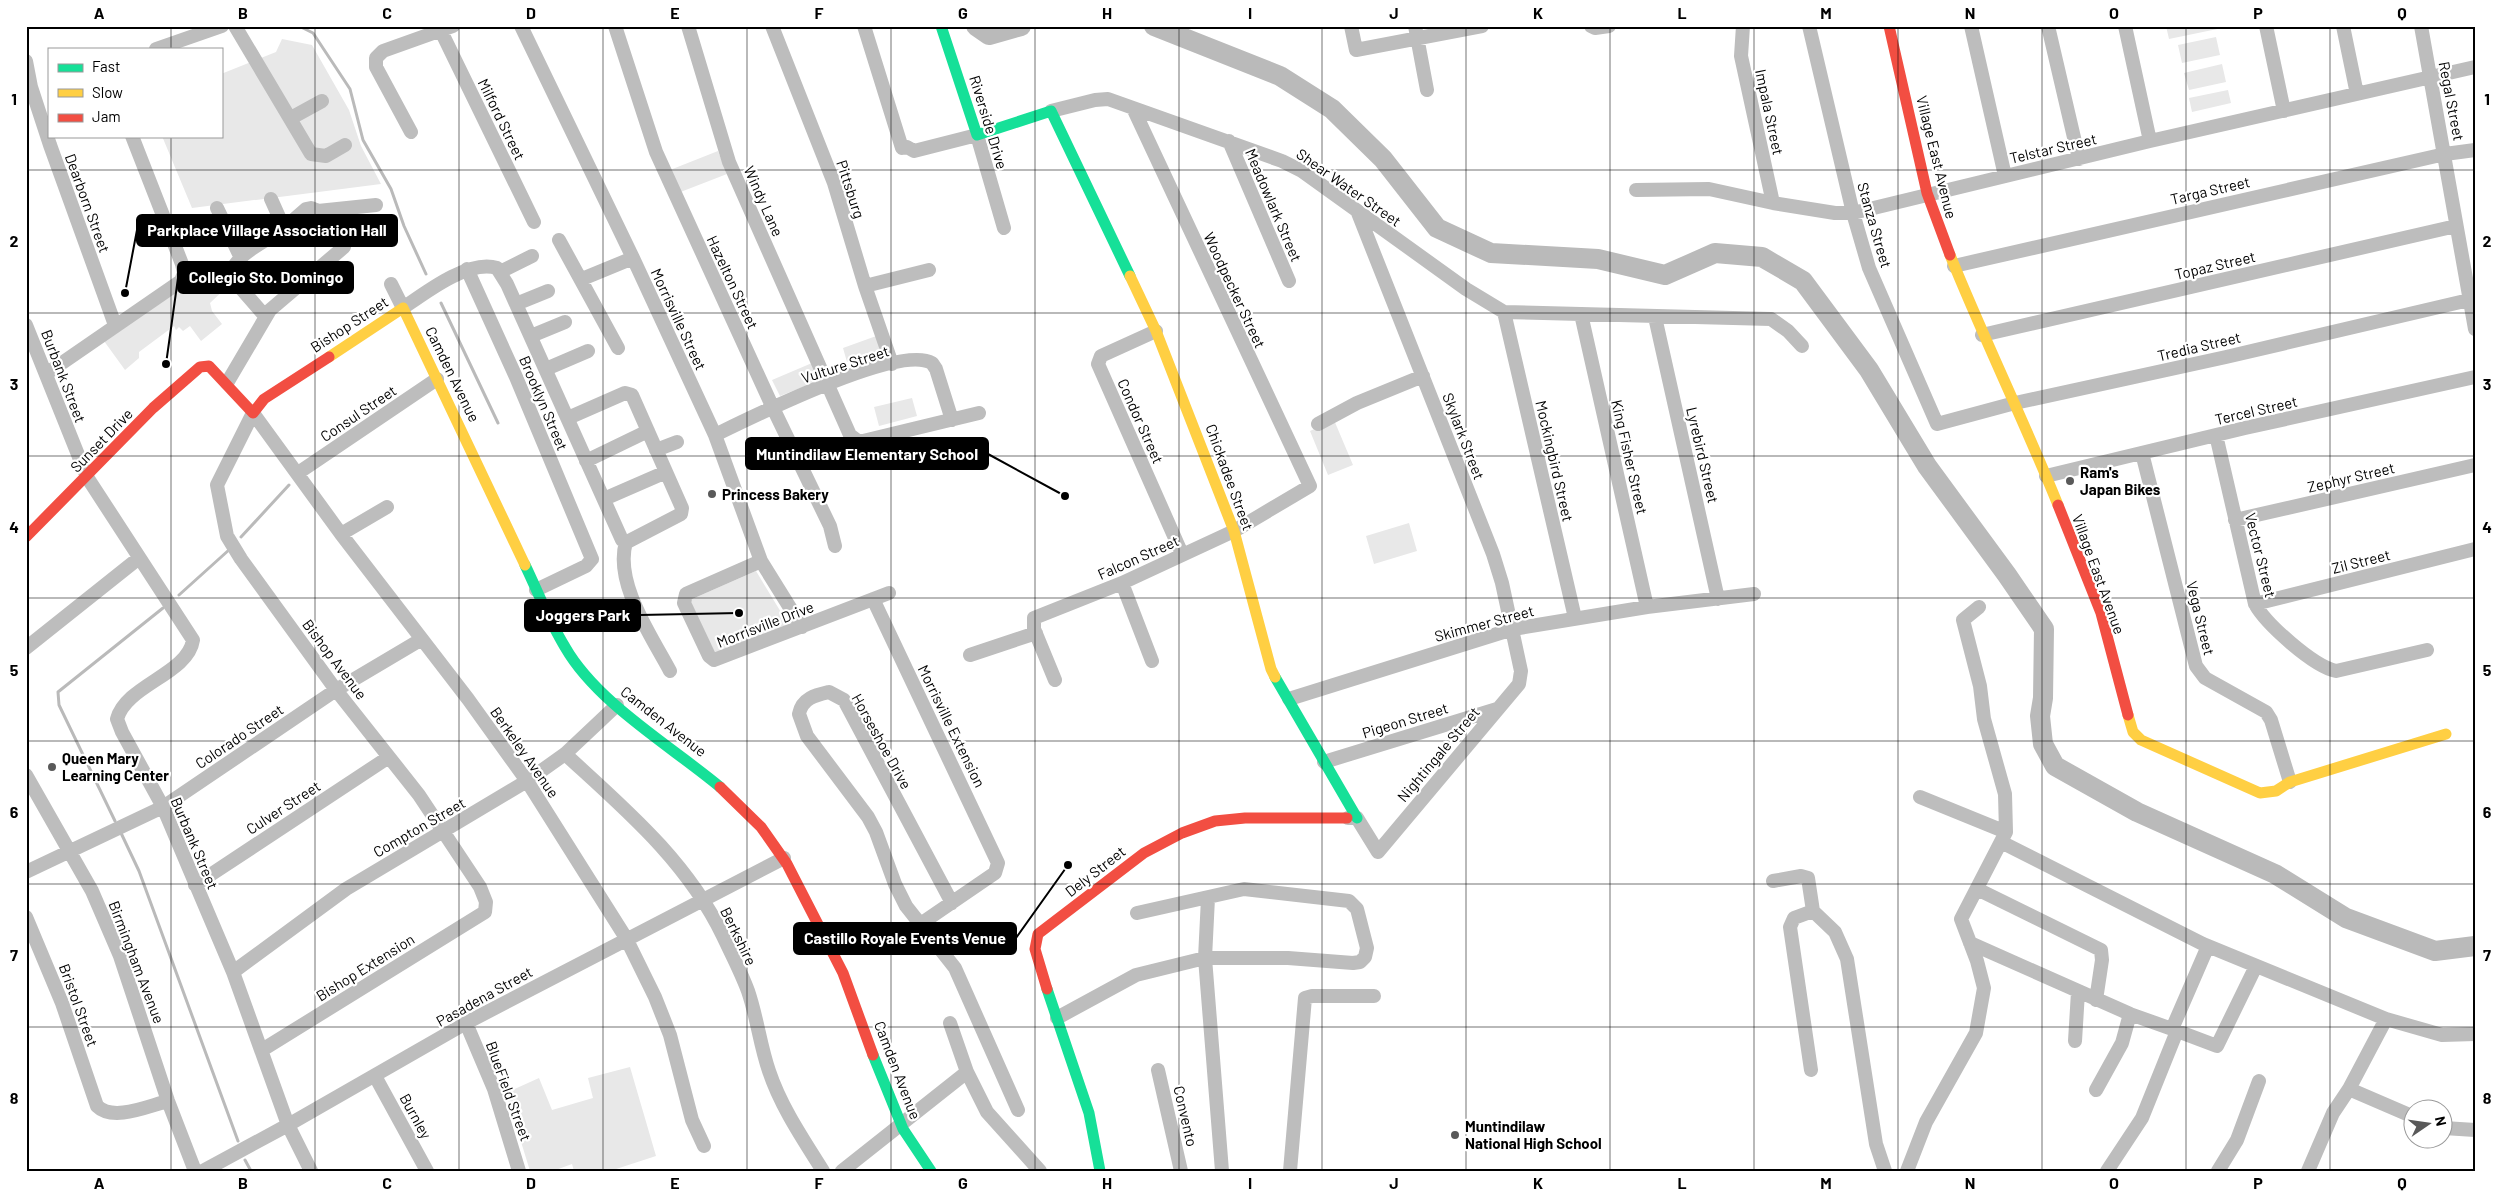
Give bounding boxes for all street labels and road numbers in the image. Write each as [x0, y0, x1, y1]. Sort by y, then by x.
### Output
street label: Regal Street [2436, 60, 2468, 142]
street label: Impala Street [1752, 67, 1788, 157]
street label: Riverside Drive [966, 73, 1012, 171]
street label: Milford Street [475, 75, 529, 163]
street label: Village East Avenue [1913, 94, 1961, 220]
street label: Telstar Street [2008, 129, 2098, 167]
street label: Shear Water Street [1293, 144, 1405, 230]
street label: Meadowlark Street [1242, 146, 1306, 264]
street label: Dearborn Street [62, 151, 114, 255]
street label: Pittsburg [833, 158, 869, 220]
street label: Windy Lane [740, 163, 788, 239]
street label: Targa Street [2169, 172, 2251, 208]
street label: Stanza Street [1854, 180, 1896, 270]
street label: Woodpecker Street [1200, 229, 1270, 351]
street label: Hazelton Street [703, 232, 763, 332]
street label: Topaz Street [2173, 247, 2257, 283]
street label: Morrisville Street [648, 265, 710, 373]
street label: Bishop Street [307, 292, 391, 356]
street label: Camden Avenue [422, 323, 484, 425]
street label: Burbank Street [38, 327, 90, 425]
street label: Tredia Street [2156, 328, 2242, 364]
street label: Vulture Street [799, 341, 891, 387]
street label: Brooklyn Street [516, 353, 572, 453]
street label: Condor Street [1114, 376, 1168, 466]
street label: Consul Street [316, 381, 400, 445]
street label: Skylark Street [1439, 390, 1489, 482]
street label: Tercel Street [2213, 392, 2299, 428]
street label: King Fisher Street [1608, 398, 1652, 516]
street label: Mockingbird Street [1532, 399, 1578, 523]
street label: Sunset Drive [66, 404, 136, 476]
street label: Lyrebird Street [1683, 405, 1723, 505]
street label: Chickadee Street [1202, 421, 1258, 533]
street label: Zephyr Street [2306, 458, 2396, 496]
street label: Vector Street [2242, 511, 2280, 599]
street label: Village East Avenue [2069, 512, 2129, 636]
street label: Falcon Street [1095, 531, 1181, 583]
street label: Zil Street [2330, 545, 2392, 577]
street label: Vega Street [2183, 579, 2219, 657]
street label: Morrisville Drive [714, 597, 816, 651]
street label: Skimmer Street [1432, 601, 1536, 645]
street label: Bishop Avenue [299, 615, 371, 703]
street label: Morrisville Extension [915, 662, 989, 790]
street label: Camden Avenue [618, 682, 710, 760]
street label: Horseshoe Drive [848, 690, 916, 792]
street label: Pigeon Street [1360, 698, 1450, 742]
street label: Colorado Street [192, 700, 286, 772]
street label: Berkeley Avenue [487, 703, 563, 801]
street label: Nightingale Street [1393, 703, 1483, 805]
street label: Culver Street [243, 776, 323, 838]
street label: Compton Street [370, 793, 468, 861]
street label: Burbank Street [168, 794, 222, 892]
street label: Dely Street [1061, 842, 1129, 900]
street label: Birmingham Avenue [105, 898, 169, 1026]
street label: Berkshire [717, 904, 761, 968]
street label: Bishop Extension [312, 929, 418, 1005]
street label: Bristol Street [56, 961, 102, 1049]
street label: Pasadena Street [433, 962, 535, 1030]
street label: Camden Avenue [871, 1018, 925, 1122]
street label: BlueField Street [483, 1039, 535, 1143]
street label: Convento [1170, 1084, 1202, 1148]
street label: Burnley [396, 1090, 436, 1142]

